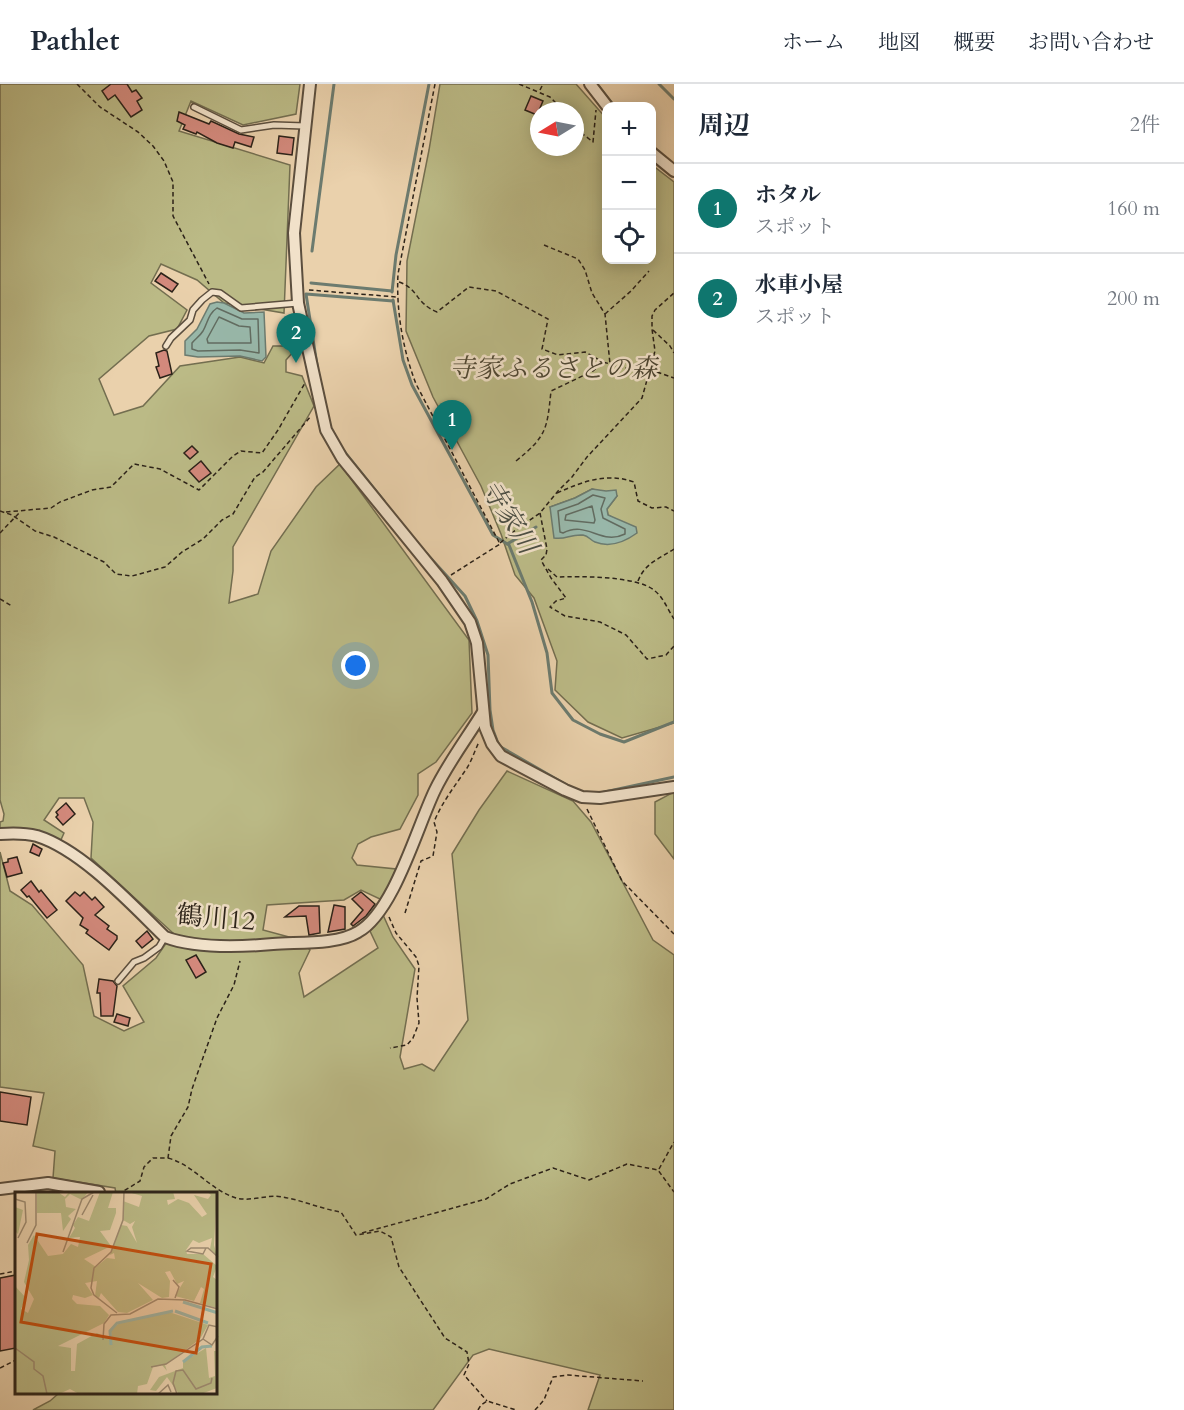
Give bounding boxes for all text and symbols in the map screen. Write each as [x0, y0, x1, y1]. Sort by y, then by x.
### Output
text: Pathlet [30, 22, 119, 60]
text: ホーム [782, 28, 845, 57]
text: 地図 [878, 28, 920, 57]
text: 概要 [953, 28, 995, 57]
text: お問い合わせ [1028, 28, 1154, 57]
north arrow [530, 102, 584, 156]
map controls [602, 102, 656, 264]
button: + [602, 102, 656, 156]
text: 周辺 [698, 108, 750, 143]
text: 2件 [1130, 111, 1160, 138]
button: − [602, 156, 656, 210]
text: ホタル [755, 180, 821, 210]
text: 1 [712, 195, 723, 222]
text: 160 m [1107, 195, 1160, 222]
button: locate [602, 210, 656, 264]
text: スポット [755, 213, 835, 240]
text: 水車小屋 [755, 270, 843, 300]
text: 2 [712, 285, 723, 312]
text: 200 m [1107, 285, 1160, 312]
text: スポット [755, 303, 835, 330]
pin: 2 [276, 314, 316, 363]
park label: 寺家ふるさとの森 [449, 351, 660, 386]
pin: 1 [432, 400, 472, 450]
water label: 寺家川 [472, 473, 548, 564]
your location [341, 651, 370, 680]
street label: 鶴川12 [175, 897, 257, 939]
inset map [15, 1192, 218, 1395]

